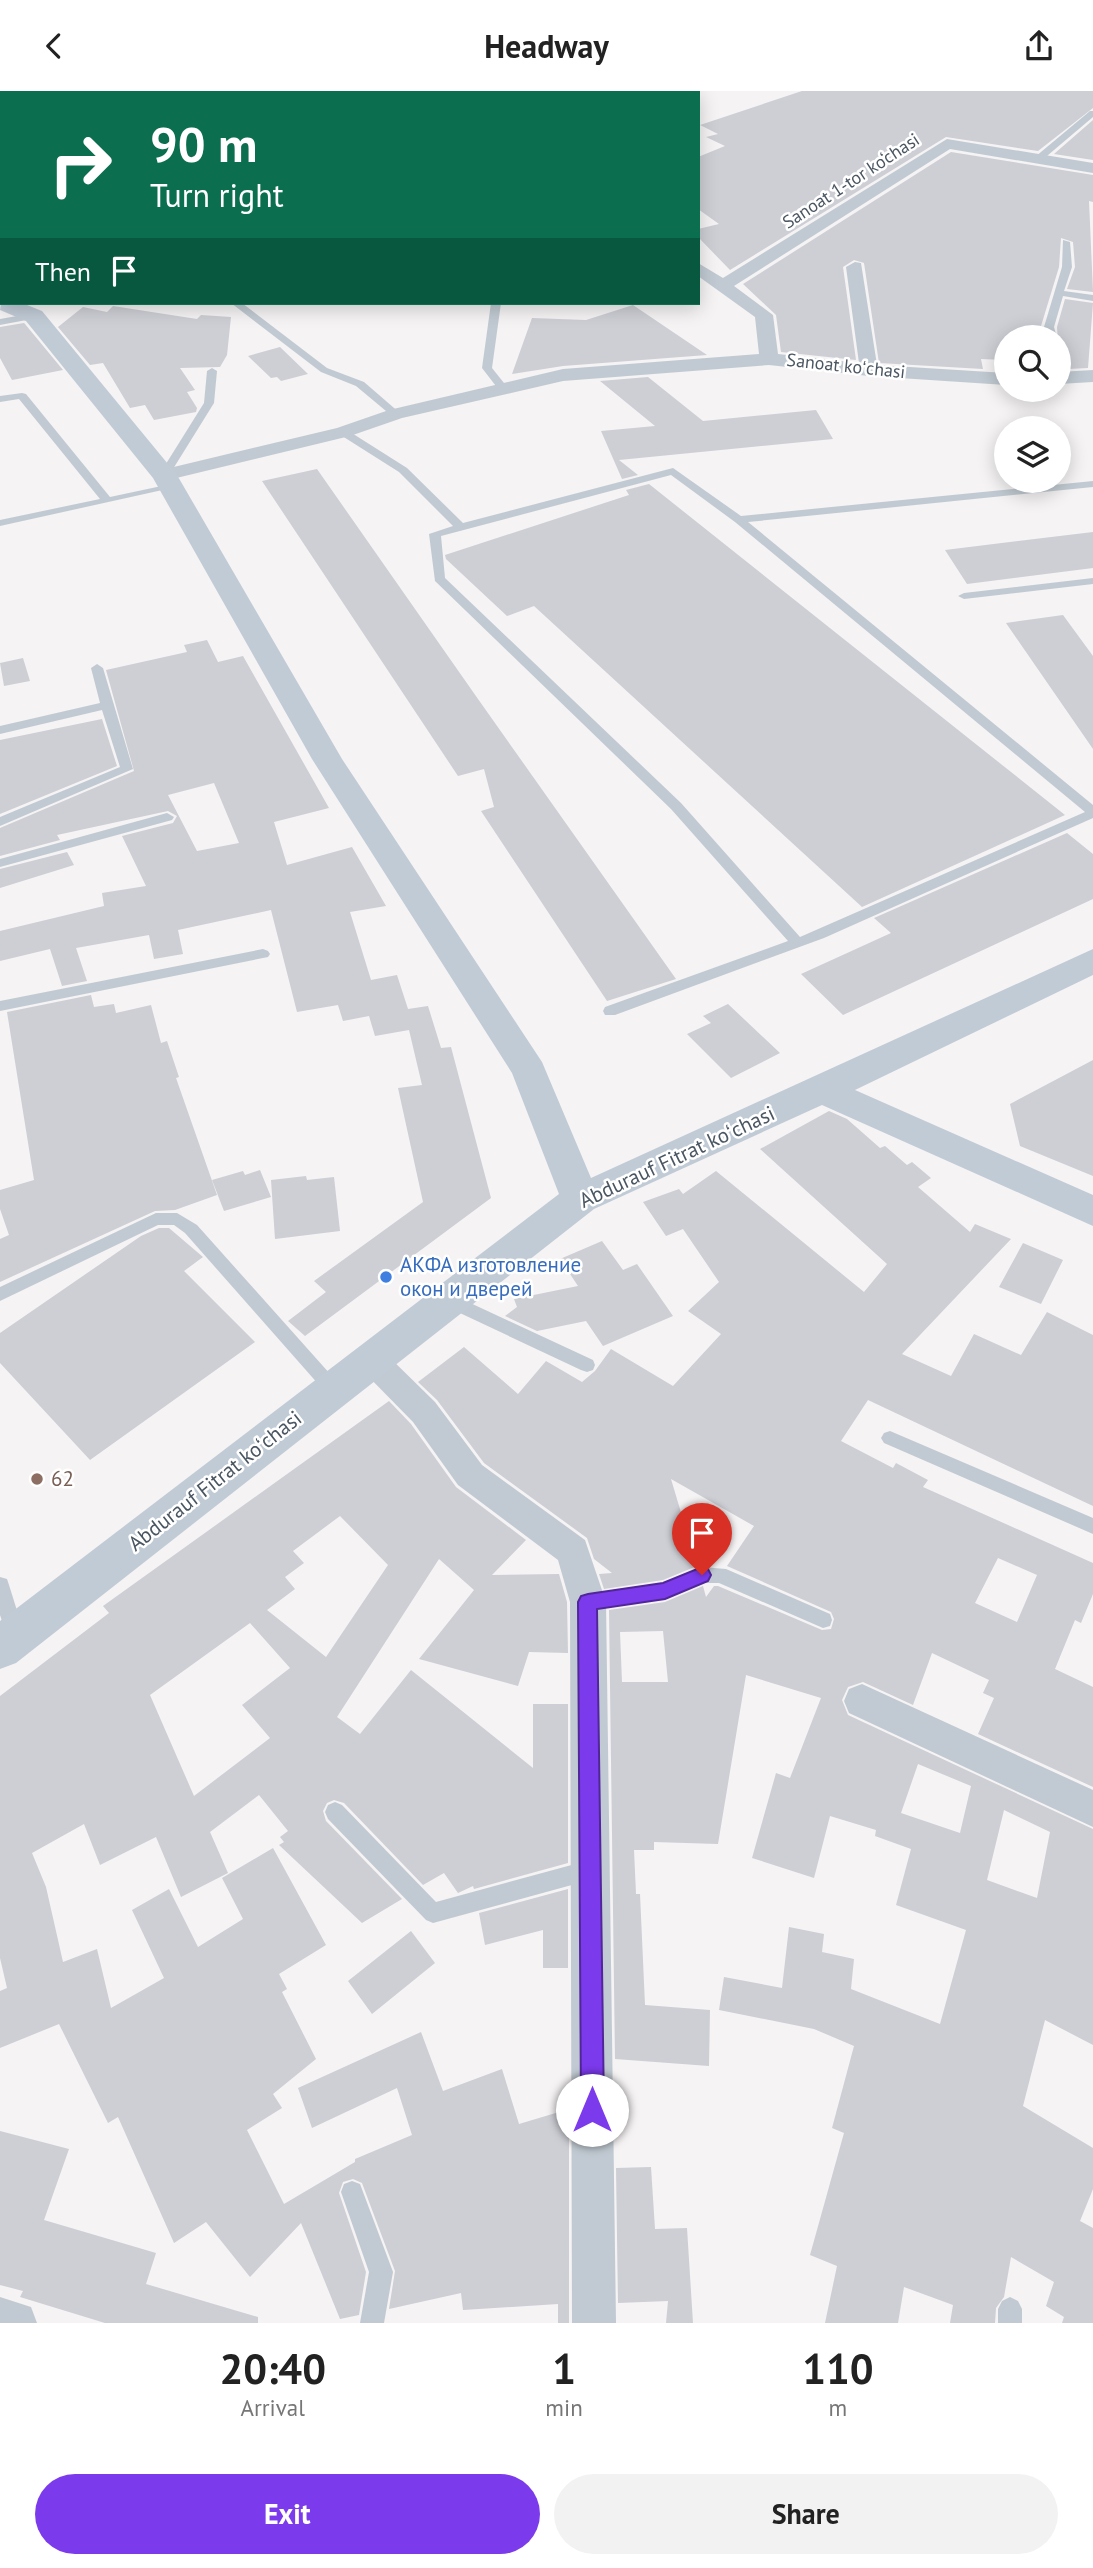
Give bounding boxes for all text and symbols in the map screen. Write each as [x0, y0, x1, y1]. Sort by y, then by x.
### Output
text: Headway [484, 25, 609, 67]
icon: back [35, 27, 73, 65]
icon: share [1020, 27, 1058, 65]
text: 90 m [150, 112, 257, 176]
icon: right [35, 119, 126, 210]
street label: Sanoat 1-tor ko‘chasi [778, 128, 924, 233]
text: Turn right [150, 174, 284, 216]
icon: arrive [105, 252, 143, 290]
text: Then [35, 255, 91, 288]
map controls [994, 325, 1071, 493]
button: search [994, 325, 1071, 402]
street label: Sanoat koʻchasi [786, 348, 907, 383]
button: layers [994, 416, 1071, 493]
street label: Abdurauf Fitrat koʻchasi [575, 1099, 779, 1214]
place label: АКФА изготовление окон и дверей [400, 1251, 581, 1302]
marker: АКФА изготовление окон и дверей [378, 1269, 394, 1285]
street label: Abdurauf Fitrat koʻchasi [123, 1404, 307, 1557]
place label: 62 [51, 1465, 74, 1492]
marker: 62 [29, 1471, 45, 1487]
pin [672, 1503, 732, 1575]
icon: arrive [683, 1514, 721, 1552]
position arrow [555, 2073, 629, 2147]
text: 20:40 [219, 2341, 326, 2396]
text: 1 [552, 2341, 576, 2396]
text: 110 [802, 2341, 874, 2396]
text: Arrival [240, 2393, 305, 2422]
text: min [545, 2393, 583, 2422]
text: m [829, 2393, 847, 2422]
button: Exit [35, 2474, 540, 2554]
button: Share [554, 2474, 1058, 2554]

